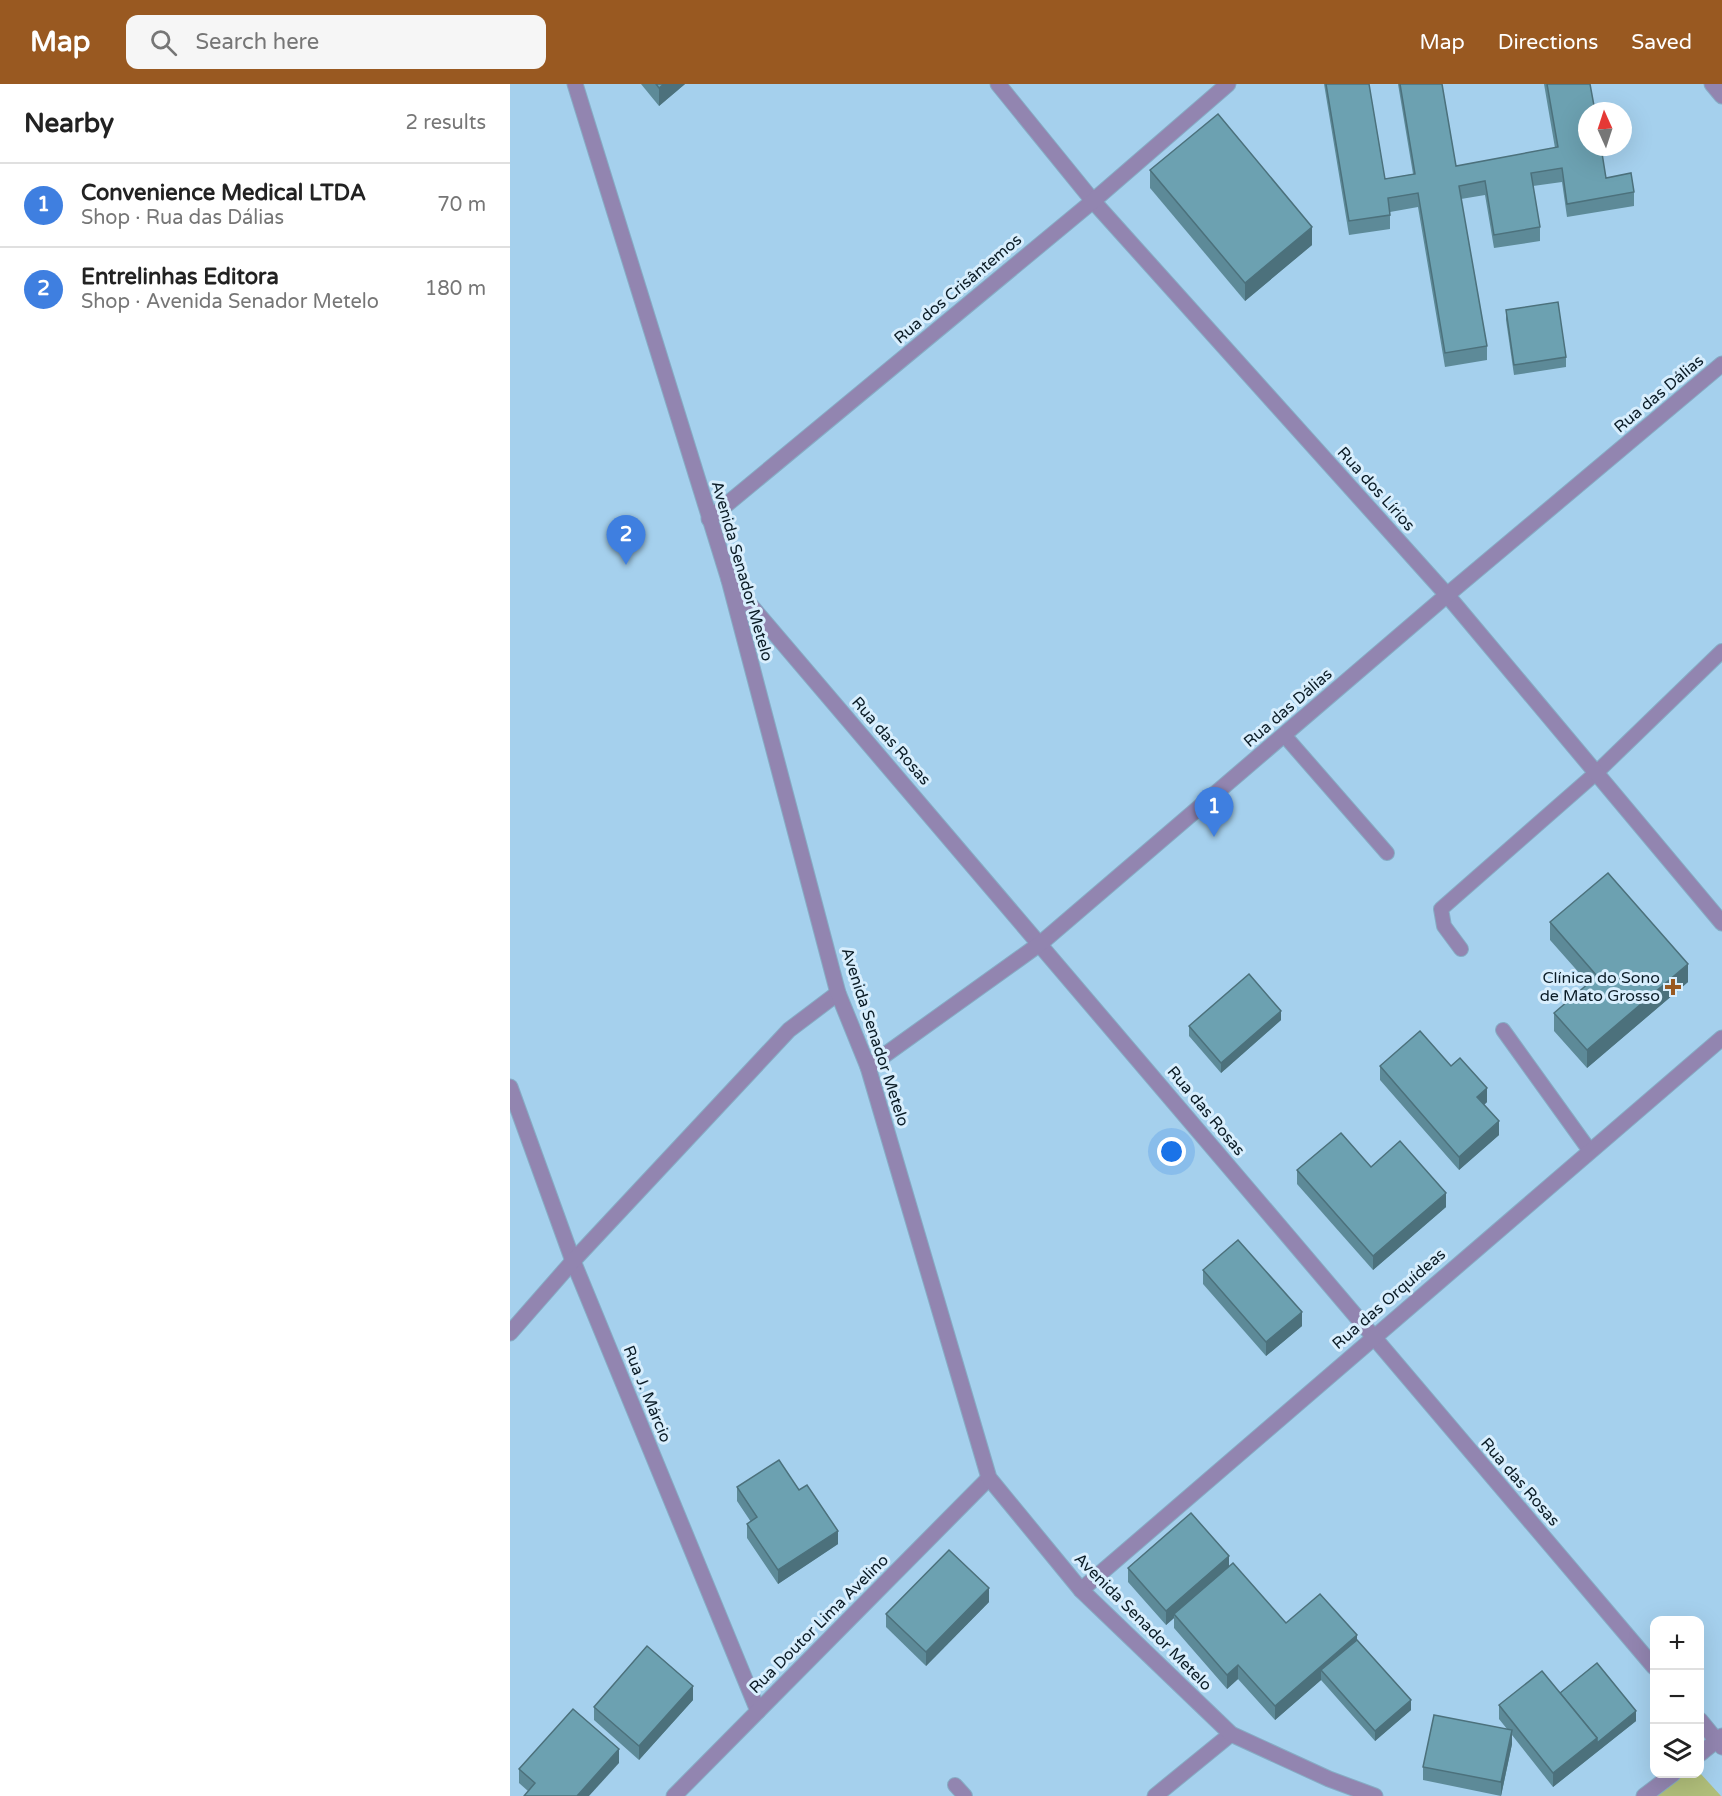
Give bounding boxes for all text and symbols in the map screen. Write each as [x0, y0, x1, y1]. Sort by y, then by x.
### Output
search box [126, 15, 546, 69]
text: Map [30, 25, 90, 59]
icon: search [147, 26, 180, 59]
text: Search here [195, 29, 319, 55]
text: Map [1419, 30, 1465, 55]
text: Directions [1498, 30, 1598, 55]
text: Saved [1631, 30, 1692, 55]
north arrow [1578, 102, 1632, 156]
text: Nearby [24, 108, 114, 139]
text: 2 results [406, 111, 486, 135]
text: Convenience Medical LTDA [81, 180, 366, 206]
text: 1 [37, 193, 50, 217]
text: 70 m [437, 193, 486, 217]
text: Shop · Rua das Dálias [81, 206, 284, 230]
street label: Rua dos Crisântemos [890, 230, 1026, 348]
text: Entrelinhas Editora [81, 264, 279, 290]
text: 2 [37, 277, 50, 301]
text: 180 m [425, 277, 486, 301]
text: Shop · Avenida Senador Metelo [81, 290, 379, 314]
street label: Rua das Dálias [1610, 351, 1708, 437]
street label: Rua dos Lírios [1333, 443, 1419, 535]
street label: Avenida Senador Metelo [707, 479, 777, 663]
pin: 2 [606, 516, 646, 565]
street label: Rua das Dálias [1240, 664, 1336, 752]
street label: Rua das Rosas [847, 693, 935, 789]
pin: 1 [1194, 788, 1234, 837]
street label: Avenida Senador Metelo [837, 945, 913, 1129]
place label: Clínica do Sono de Mato Grosso [1540, 968, 1660, 1006]
marker: Clínica do Sono de Mato Grosso [1664, 978, 1682, 996]
street label: Rua das Rosas [1163, 1062, 1249, 1160]
your location [1157, 1137, 1186, 1166]
street label: Rua das Orquídeas [1328, 1244, 1450, 1354]
street label: Rua J. Márcio [619, 1343, 675, 1445]
street label: Rua das Rosas [1476, 1434, 1564, 1530]
street label: Avenida Senador Metelo [1070, 1549, 1216, 1695]
street label: Rua Doutor Lima Avelino [745, 1550, 893, 1698]
map controls [1650, 1616, 1704, 1778]
button: + [1650, 1616, 1704, 1670]
button: − [1650, 1670, 1704, 1724]
button: layers [1650, 1724, 1704, 1778]

